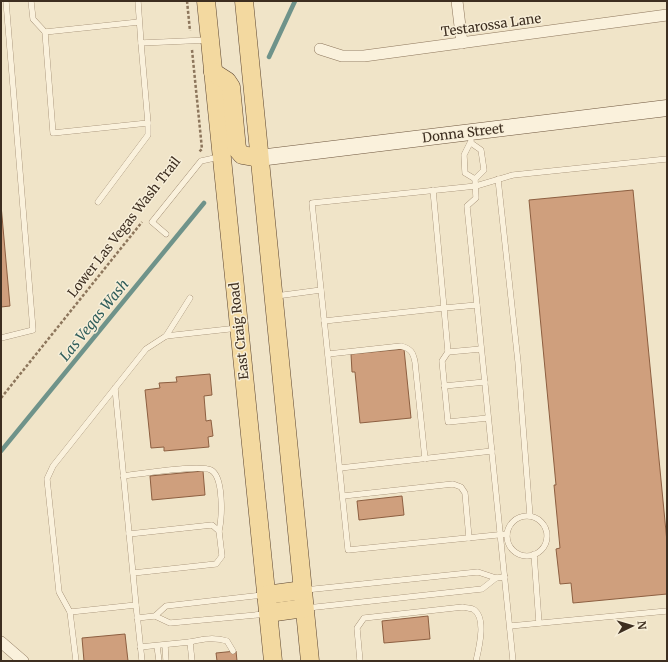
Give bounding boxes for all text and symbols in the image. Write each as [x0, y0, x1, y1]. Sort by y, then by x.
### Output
street label: Testarossa Lane [440, 10, 542, 40]
street label: Donna Street [421, 120, 505, 146]
street label: Lower Las Vegas Wash Trail [64, 153, 184, 301]
water label: Las Vegas Wash [56, 276, 132, 364]
street label: East Craig Road [225, 281, 253, 381]
north arrow [612, 606, 652, 646]
text: N [635, 620, 649, 630]

